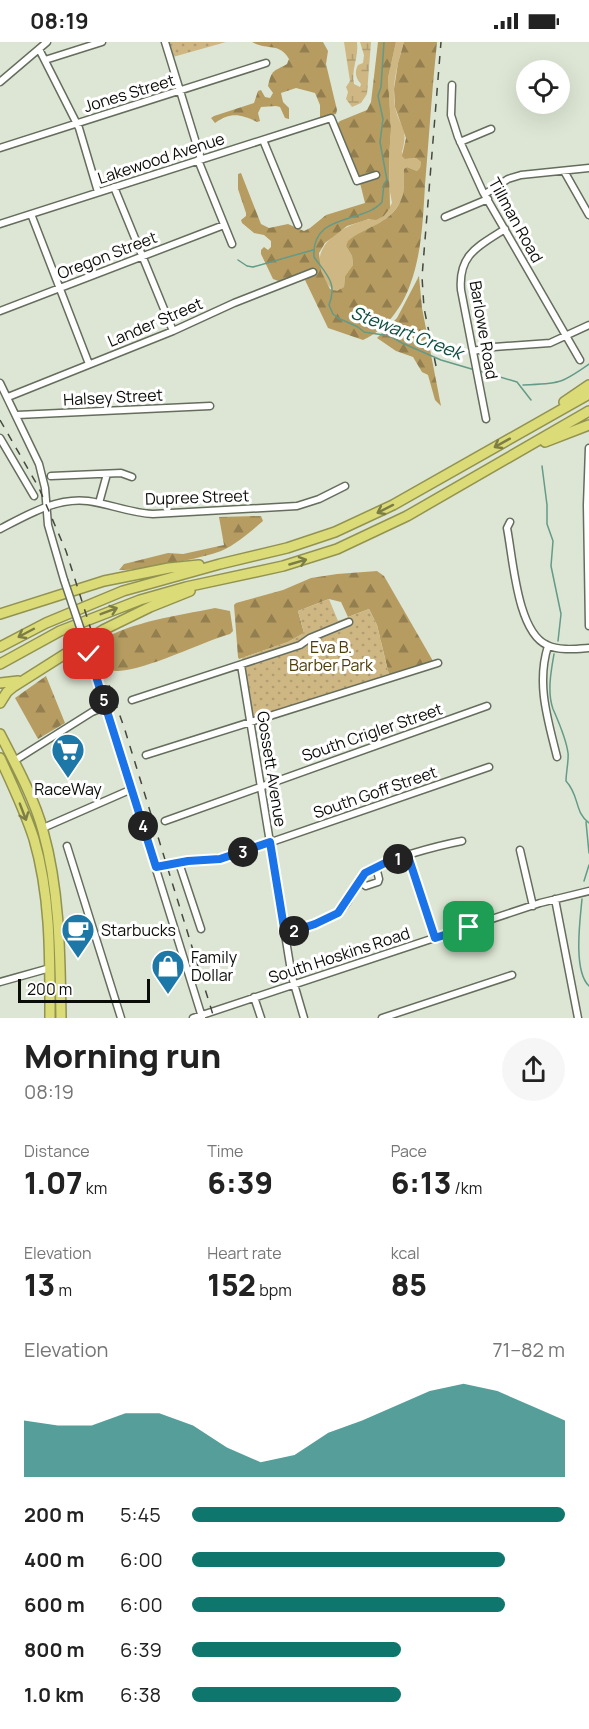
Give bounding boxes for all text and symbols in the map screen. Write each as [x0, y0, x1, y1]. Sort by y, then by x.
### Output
text: 08:19 [30, 6, 89, 36]
map controls [516, 60, 570, 114]
button: locate [516, 60, 570, 114]
street label: Jones Street [81, 69, 177, 117]
street label: Lakewood Avenue [95, 127, 227, 189]
street label: Tillman Road [484, 174, 548, 266]
street label: Oregon Street [54, 226, 160, 284]
street label: Barlowe Road [465, 279, 503, 381]
street label: Lander Street [104, 292, 206, 352]
water label: Stewart Creek [348, 300, 469, 365]
street label: Halsey Street [63, 383, 163, 411]
one-way arrow [494, 438, 511, 450]
street label: Dupree Street [145, 484, 249, 510]
one-way arrow [376, 504, 394, 516]
one-way arrow [288, 555, 307, 567]
one-way arrow [100, 605, 118, 616]
one-way arrow [18, 628, 36, 639]
pin [63, 628, 114, 679]
park label: Eva B. Barber Park [289, 636, 374, 676]
icon: check [72, 637, 105, 670]
pin: 5 [89, 685, 119, 715]
text: 5 [99, 689, 109, 711]
street label: South Crigler Street [299, 698, 445, 766]
street label: Gossett Avenue [252, 710, 292, 828]
supermarket icon: RaceWay [50, 732, 86, 779]
street label: South Goff Street [310, 761, 440, 823]
place label: RaceWay [34, 778, 102, 800]
one-way arrow [19, 802, 30, 820]
pin: 4 [128, 811, 158, 841]
text: 4 [138, 815, 148, 837]
pin: 3 [228, 837, 258, 867]
text: 3 [238, 841, 248, 863]
pin: 1 [383, 844, 413, 874]
text: 1 [394, 848, 402, 870]
pin [443, 901, 494, 952]
icon: arrive [452, 910, 485, 943]
cafe icon: Starbucks [60, 912, 96, 959]
pin: 2 [279, 916, 309, 946]
place label: Starbucks [101, 919, 176, 941]
text: 2 [289, 920, 299, 942]
street label: South Hoskins Road [266, 922, 412, 988]
place label: Family Dollar [191, 946, 238, 986]
shop icon: Family Dollar [150, 948, 186, 995]
scale bar [18, 976, 150, 1004]
text: 200 m [27, 978, 72, 1000]
text: Morning run [24, 1033, 221, 1078]
button: share [502, 1038, 565, 1101]
text: 08:19 [24, 1078, 74, 1105]
text: Distance [24, 1140, 90, 1162]
text: Time [207, 1140, 243, 1162]
text: Pace [391, 1140, 427, 1162]
text: 1.07 [24, 1162, 83, 1203]
text: 6:39 [207, 1162, 273, 1203]
text: 6:13 [391, 1162, 451, 1203]
text: km [83, 1177, 107, 1199]
text: /km [451, 1177, 482, 1199]
text: Elevation [24, 1242, 92, 1264]
text: Heart rate [207, 1242, 282, 1264]
text: kcal [391, 1242, 420, 1264]
text: 13 [24, 1264, 55, 1305]
text: 152 [207, 1264, 256, 1305]
text: 85 [391, 1264, 427, 1305]
text: m [55, 1279, 72, 1301]
text: bpm [256, 1279, 292, 1301]
text: Elevation [24, 1336, 108, 1363]
text: 71–82 m [492, 1336, 565, 1363]
text: 200 m [24, 1501, 84, 1528]
text: 5:45 [120, 1501, 161, 1528]
text: 400 m [24, 1546, 84, 1573]
text: 6:00 [120, 1546, 163, 1573]
text: 600 m [24, 1591, 85, 1618]
text: 6:00 [120, 1591, 163, 1618]
text: 800 m [24, 1636, 85, 1663]
text: 6:39 [120, 1636, 162, 1663]
text: 1.0 km [24, 1681, 84, 1708]
text: 6:38 [120, 1681, 161, 1708]

